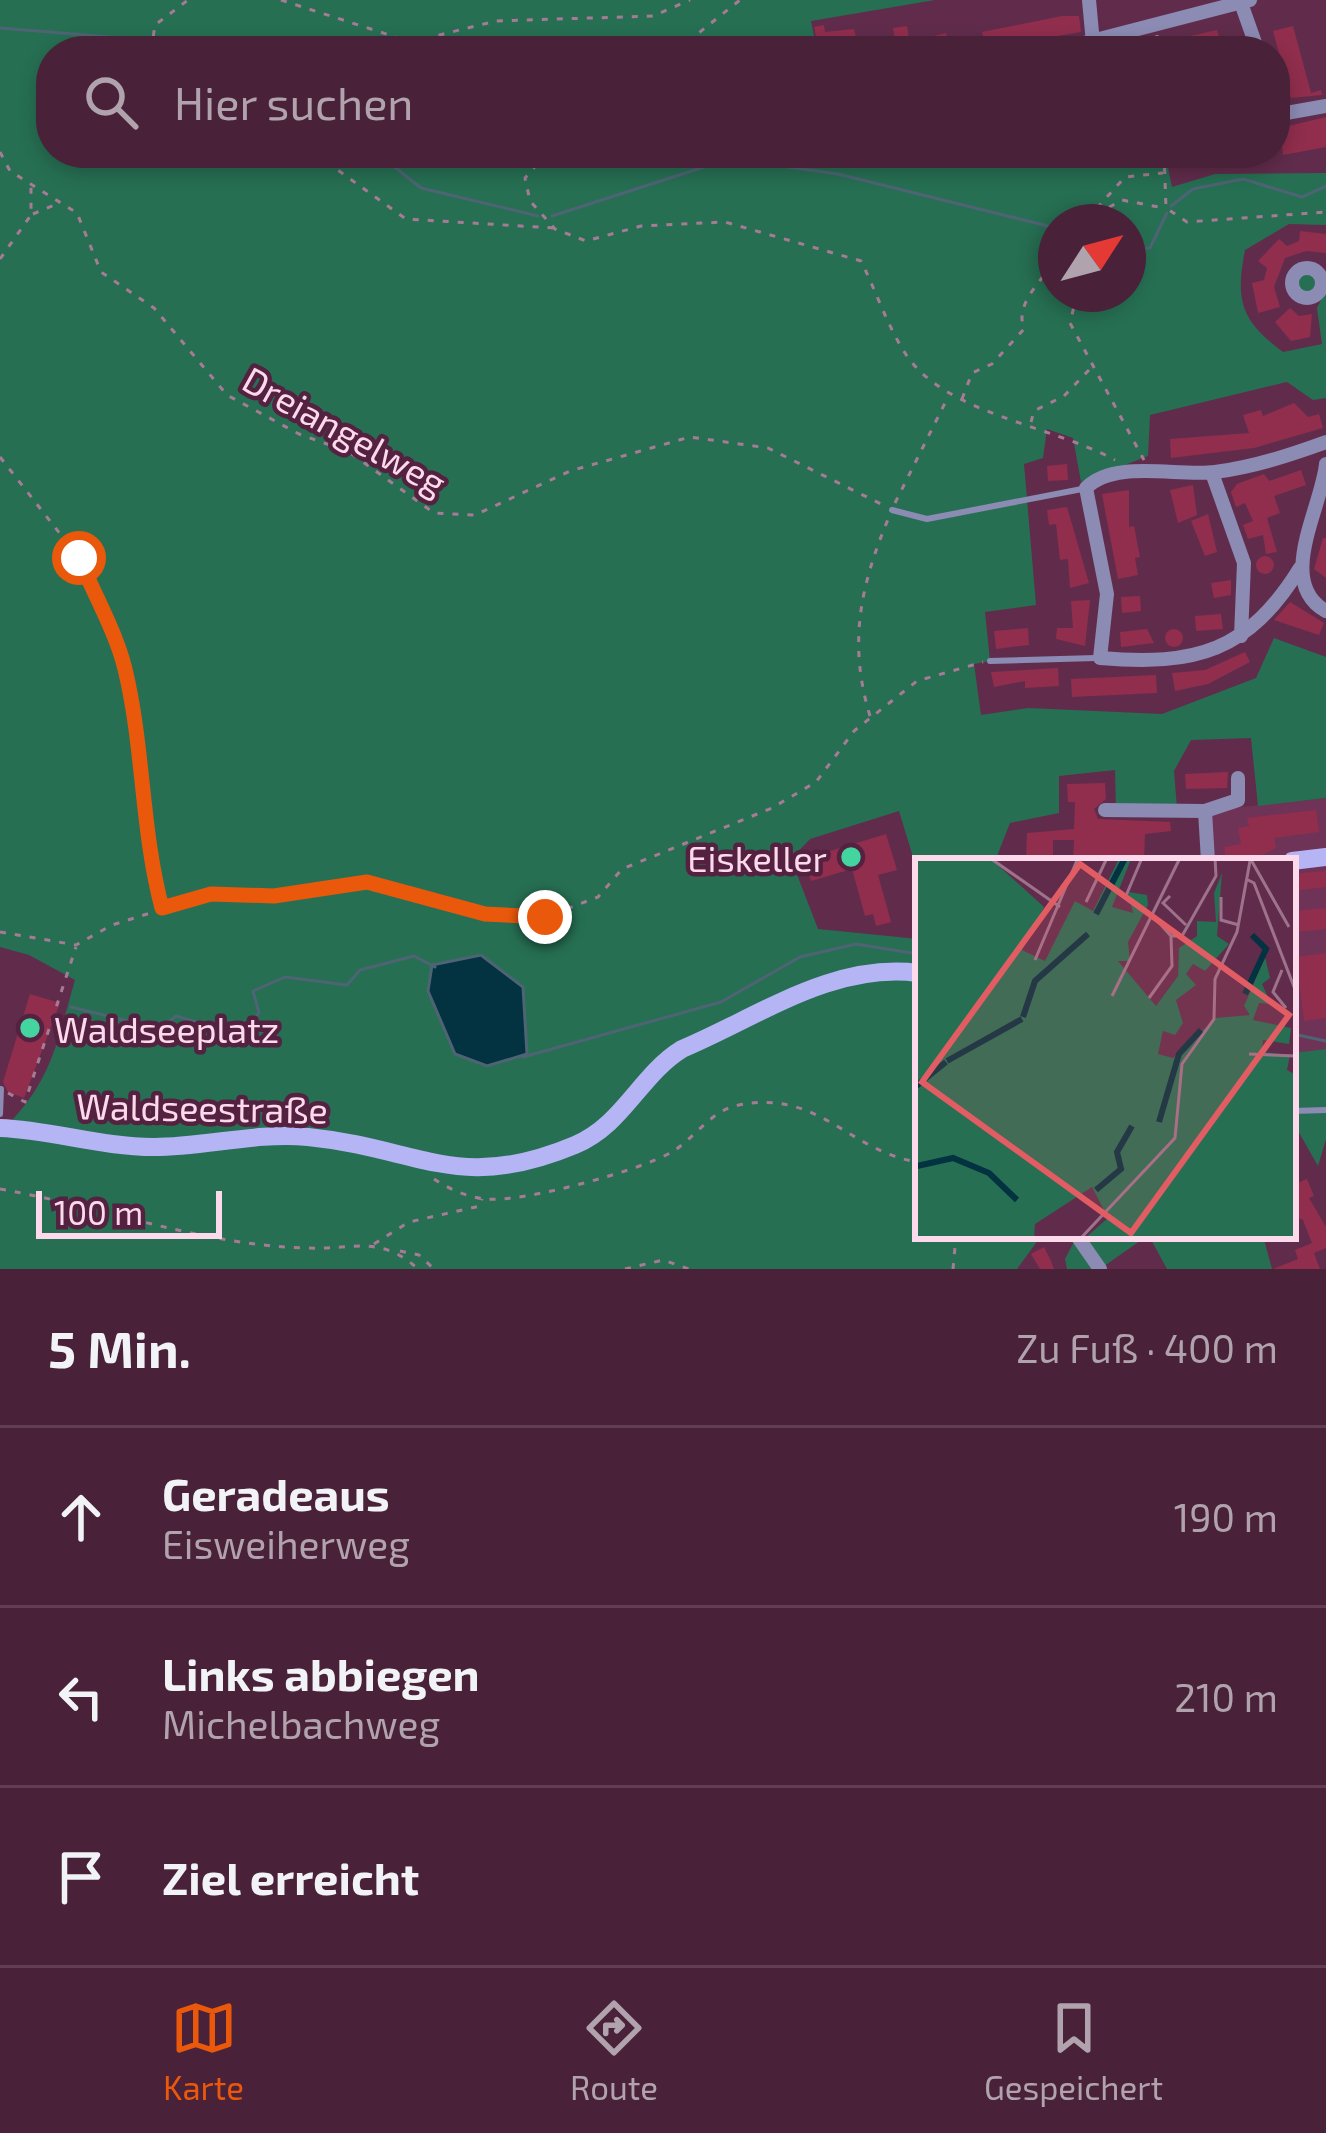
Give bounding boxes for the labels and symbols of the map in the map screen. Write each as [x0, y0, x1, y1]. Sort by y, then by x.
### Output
north arrow [1038, 204, 1146, 312]
street label: Dreiangelweg [236, 357, 454, 503]
route start [52, 531, 106, 585]
place label: Eiskeller [687, 836, 827, 879]
marker: Eiskeller [838, 844, 864, 870]
inset map [915, 858, 1296, 1239]
route end [518, 890, 572, 944]
place label: Waldseeplatz [54, 1007, 279, 1050]
marker: Waldseeplatz [17, 1015, 43, 1041]
street label: Waldseestraße [76, 1083, 328, 1131]
scale bar [36, 1185, 222, 1238]

